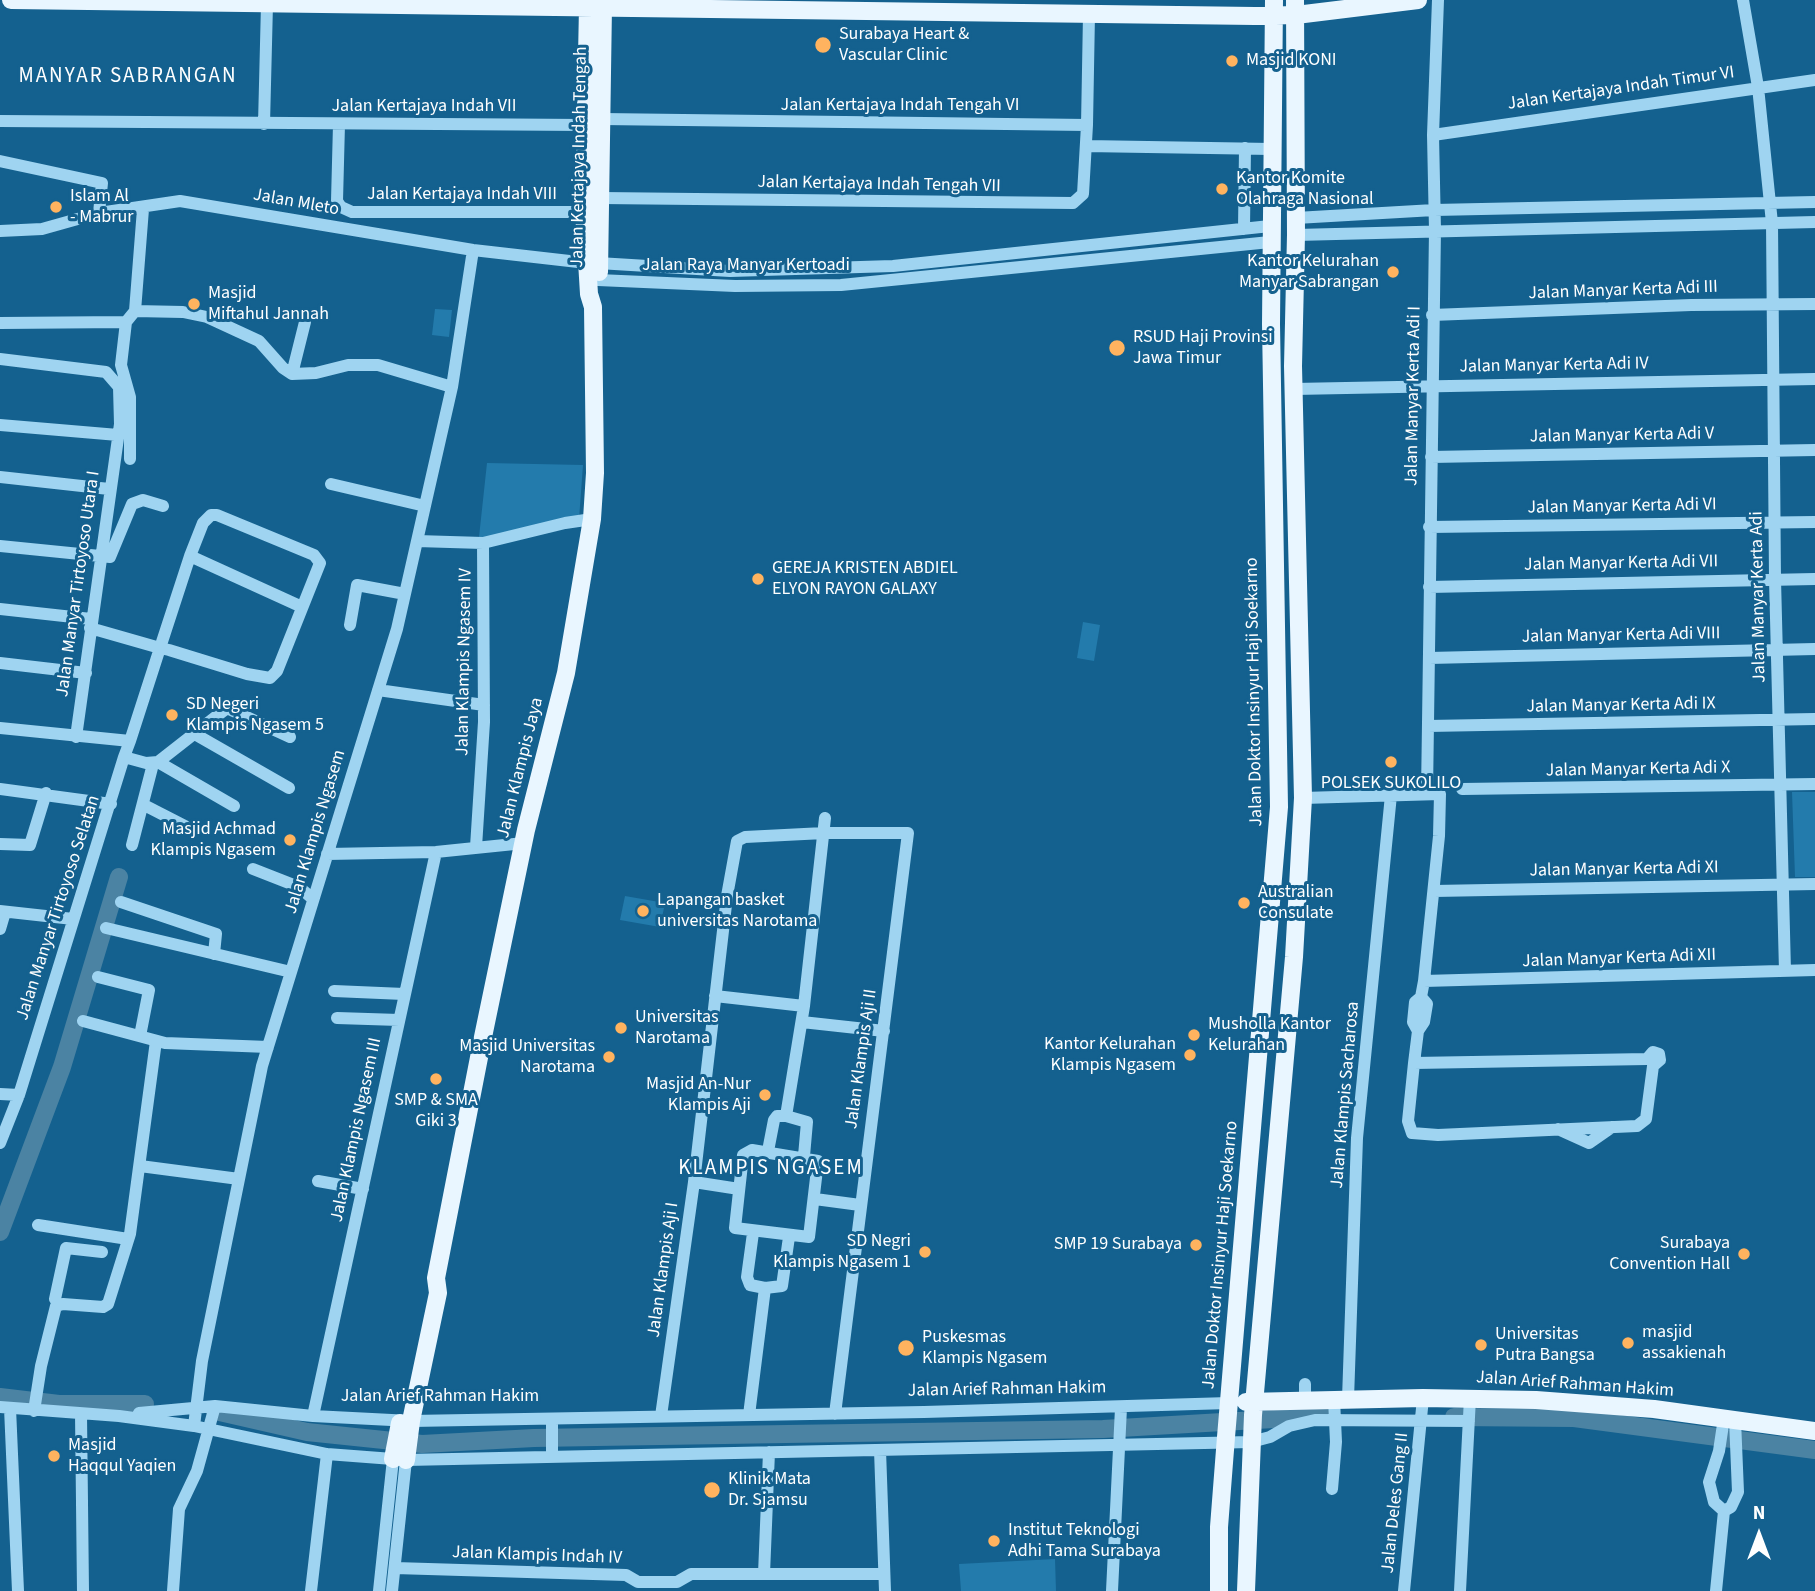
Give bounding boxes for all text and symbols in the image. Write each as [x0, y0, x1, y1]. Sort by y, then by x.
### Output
place label: Surabaya Heart & Vascular Clinic [839, 24, 969, 66]
marker: Surabaya Heart & Vascular Clinic [813, 35, 833, 55]
street label: Jalan Kertajaya Indah Tengah [567, 46, 593, 268]
place label: Masjid KONI [1246, 50, 1337, 72]
marker: Masjid KONI [1224, 53, 1240, 69]
street label: Jalan Kertajaya Indah Timur VI [1506, 62, 1736, 116]
district label: MANYAR SABRANGAN [20, 64, 236, 90]
street label: Jalan Kertajaya Indah Tengah VI [781, 95, 1019, 117]
street label: Jalan Kertajaya Indah VII [331, 96, 517, 118]
place label: Kantor Komite Olahraga Nasional [1236, 168, 1374, 210]
street label: Jalan Kertajaya Indah Tengah VII [757, 172, 1001, 198]
marker: Kantor Komite Olahraga Nasional [1214, 181, 1230, 197]
street label: Jalan Kertajaya Indah VIII [367, 184, 557, 206]
street label: Jalan Mleto [251, 185, 341, 221]
place label: Islam Al - Mabrur [70, 186, 134, 228]
marker: Islam Al - Mabrur [48, 199, 64, 215]
place label: Kantor Kelurahan Manyar Sabrangan [1239, 251, 1379, 294]
street label: Jalan Raya Manyar Kertoadi [642, 255, 850, 277]
marker: Kantor Kelurahan Manyar Sabrangan [1385, 264, 1401, 280]
street label: Jalan Manyar Kerta Adi III [1528, 277, 1718, 305]
place label: Masjid Miftahul Jannah [208, 283, 329, 326]
marker: Masjid Miftahul Jannah [186, 296, 202, 312]
street label: Jalan Manyar Kerta Adi I [1402, 306, 1426, 486]
place label: RSUD Haji Provinsi Jawa Timur [1133, 327, 1273, 370]
marker: RSUD Haji Provinsi Jawa Timur [1107, 338, 1127, 358]
street label: Jalan Manyar Kerta Adi IV [1459, 354, 1649, 378]
street label: Jalan Manyar Kerta Adi V [1529, 424, 1715, 448]
street label: Jalan Manyar Tirtoyoso Utara I [52, 470, 106, 698]
street label: Jalan Manyar Kerta Adi VI [1527, 495, 1717, 519]
street label: Jalan Manyar Kerta Adi [1747, 511, 1771, 683]
street label: Jalan Manyar Kerta Adi VII [1524, 552, 1718, 576]
street label: Jalan Doktor Insinyur Haji Soekarno [1242, 557, 1268, 827]
place label: GEREJA KRISTEN ABDIEL ELYON RAYON GALAXY [772, 558, 958, 600]
street label: Jalan Klampis Ngasem IV [453, 568, 477, 756]
marker: GEREJA KRISTEN ABDIEL ELYON RAYON GALAXY [750, 571, 766, 587]
street label: Jalan Manyar Kerta Adi VIII [1521, 623, 1721, 649]
place label: SD Negeri Klampis Ngasem 5 [186, 694, 324, 736]
street label: Jalan Manyar Kerta Adi IX [1526, 694, 1716, 718]
street label: Jalan Klampis Jaya [493, 695, 549, 841]
marker: SD Negeri Klampis Ngasem 5 [164, 707, 180, 723]
street label: Jalan Klampis Ngasem [281, 747, 351, 917]
marker: POLSEK SUKOLILO [1383, 754, 1399, 770]
street label: Jalan Manyar Kerta Adi X [1546, 758, 1730, 782]
place label: POLSEK SUKOLILO [1321, 773, 1461, 795]
street label: Jalan Manyar Tirtoyoso Selatan [12, 793, 106, 1023]
place label: Masjid Achmad Klampis Ngasem [151, 819, 276, 862]
marker: Masjid Achmad Klampis Ngasem [282, 832, 298, 848]
street label: Jalan Manyar Kerta Adi XI [1529, 858, 1719, 882]
place label: Australian Consulate [1258, 882, 1334, 924]
place label: Lapangan basket universitas Narotama [657, 890, 817, 932]
marker: Australian Consulate [1236, 895, 1252, 911]
marker: Lapangan basket universitas Narotama [635, 903, 651, 919]
street label: Jalan Manyar Kerta Adi XII [1522, 945, 1716, 973]
street label: Jalan Klampis Aji II [841, 988, 883, 1130]
street label: Jalan Klampis Sacharosa [1327, 1001, 1365, 1189]
place label: Universitas Narotama [635, 1007, 719, 1050]
place label: Musholla Kantor Kelurahan [1208, 1014, 1331, 1056]
marker: Universitas Narotama [613, 1020, 629, 1036]
marker: Musholla Kantor Kelurahan [1186, 1027, 1202, 1043]
place label: Kantor Kelurahan Klampis Ngasem [1044, 1034, 1176, 1076]
street label: Jalan Klampis Ngasem III [327, 1036, 387, 1224]
place label: Masjid Universitas Narotama [459, 1036, 595, 1078]
marker: Kantor Kelurahan Klampis Ngasem [1182, 1047, 1198, 1063]
marker: Masjid Universitas Narotama [601, 1049, 617, 1065]
marker: SMP & SMA Giki 3 [428, 1071, 444, 1087]
place label: Masjid An-Nur Klampis Aji [646, 1074, 751, 1116]
marker: Masjid An-Nur Klampis Aji [757, 1087, 773, 1103]
place label: SMP & SMA Giki 3 [394, 1090, 478, 1132]
street label: Jalan Doktor Insinyur Haji Soekarno [1199, 1120, 1243, 1390]
district label: KLAMPIS NGASEM [680, 1156, 862, 1182]
street label: Jalan Klampis Aji I [644, 1201, 684, 1339]
place label: SD Negri Klampis Ngasem 1 [773, 1231, 911, 1274]
place label: Surabaya Convention Hall [1609, 1233, 1730, 1276]
place label: SMP 19 Surabaya [1054, 1234, 1182, 1256]
marker: SMP 19 Surabaya [1188, 1237, 1204, 1253]
marker: SD Negri Klampis Ngasem 1 [917, 1244, 933, 1260]
marker: Surabaya Convention Hall [1736, 1246, 1752, 1262]
place label: masjid assakienah [1642, 1322, 1726, 1364]
place label: Universitas Putra Bangsa [1495, 1324, 1595, 1366]
place label: Puskesmas Klampis Ngasem [922, 1327, 1047, 1370]
marker: masjid assakienah [1620, 1335, 1636, 1351]
marker: Universitas Putra Bangsa [1473, 1337, 1489, 1353]
marker: Puskesmas Klampis Ngasem [896, 1338, 916, 1358]
street label: Jalan Arief Rahman Hakim [1475, 1367, 1675, 1403]
street label: Jalan Arief Rahman Hakim [908, 1377, 1106, 1403]
street label: Jalan Arief Rahman Hakim [341, 1386, 539, 1408]
street label: Jalan Deles Gang II [1378, 1431, 1414, 1575]
place label: Masjid Haqqul Yaqien [68, 1435, 176, 1478]
marker: Masjid Haqqul Yaqien [46, 1448, 62, 1464]
place label: Klinik Mata Dr. Sjamsu [728, 1469, 811, 1512]
marker: Klinik Mata Dr. Sjamsu [702, 1480, 722, 1500]
north arrow [1724, 1500, 1794, 1570]
text: N [1753, 1500, 1765, 1527]
place label: Institut Teknologi Adhi Tama Surabaya [1008, 1520, 1161, 1562]
marker: Institut Teknologi Adhi Tama Surabaya [986, 1533, 1002, 1549]
street label: Jalan Klampis Indah IV [451, 1542, 623, 1570]

